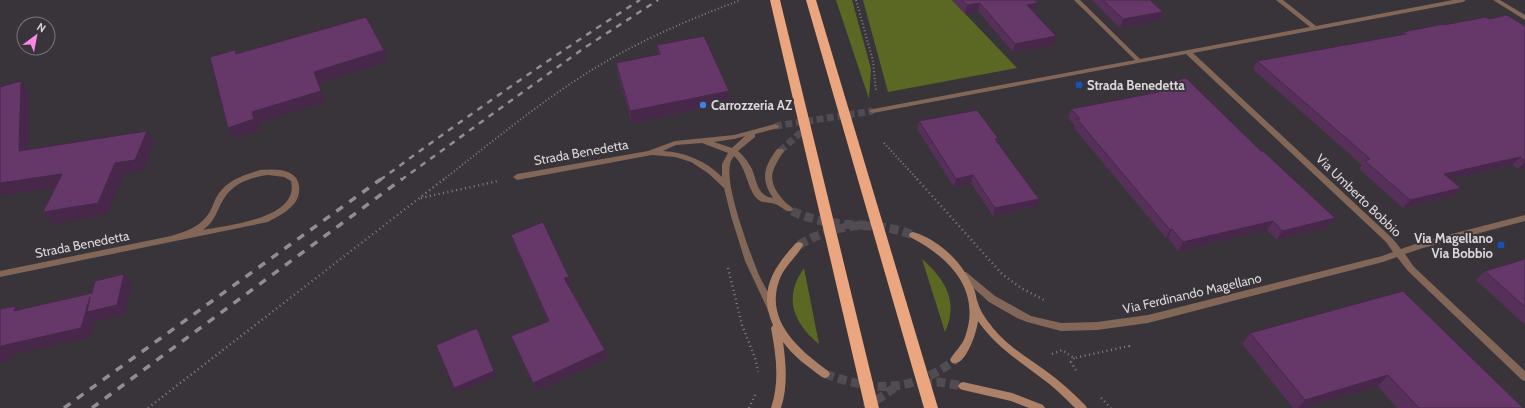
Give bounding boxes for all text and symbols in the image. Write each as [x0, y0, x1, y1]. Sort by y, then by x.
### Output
north arrow [16, 16, 56, 56]
text: N [34, 20, 48, 36]
place label: Strada Benedetta [1087, 77, 1185, 93]
marker: Strada Benedetta [1074, 80, 1084, 90]
place label: Carrozzeria AZ [711, 97, 793, 113]
marker: Carrozzeria AZ [698, 100, 708, 110]
street label: Strada Benedetta [533, 136, 630, 168]
street label: Via Umberto Bobbio [1313, 150, 1405, 240]
street label: Strada Benedetta [34, 227, 131, 261]
place label: Via Magellano Via Bobbio [1414, 230, 1494, 261]
marker: Via Magellano Via Bobbio [1496, 240, 1506, 250]
street label: Via Ferdinando Magellano [1121, 269, 1263, 317]

